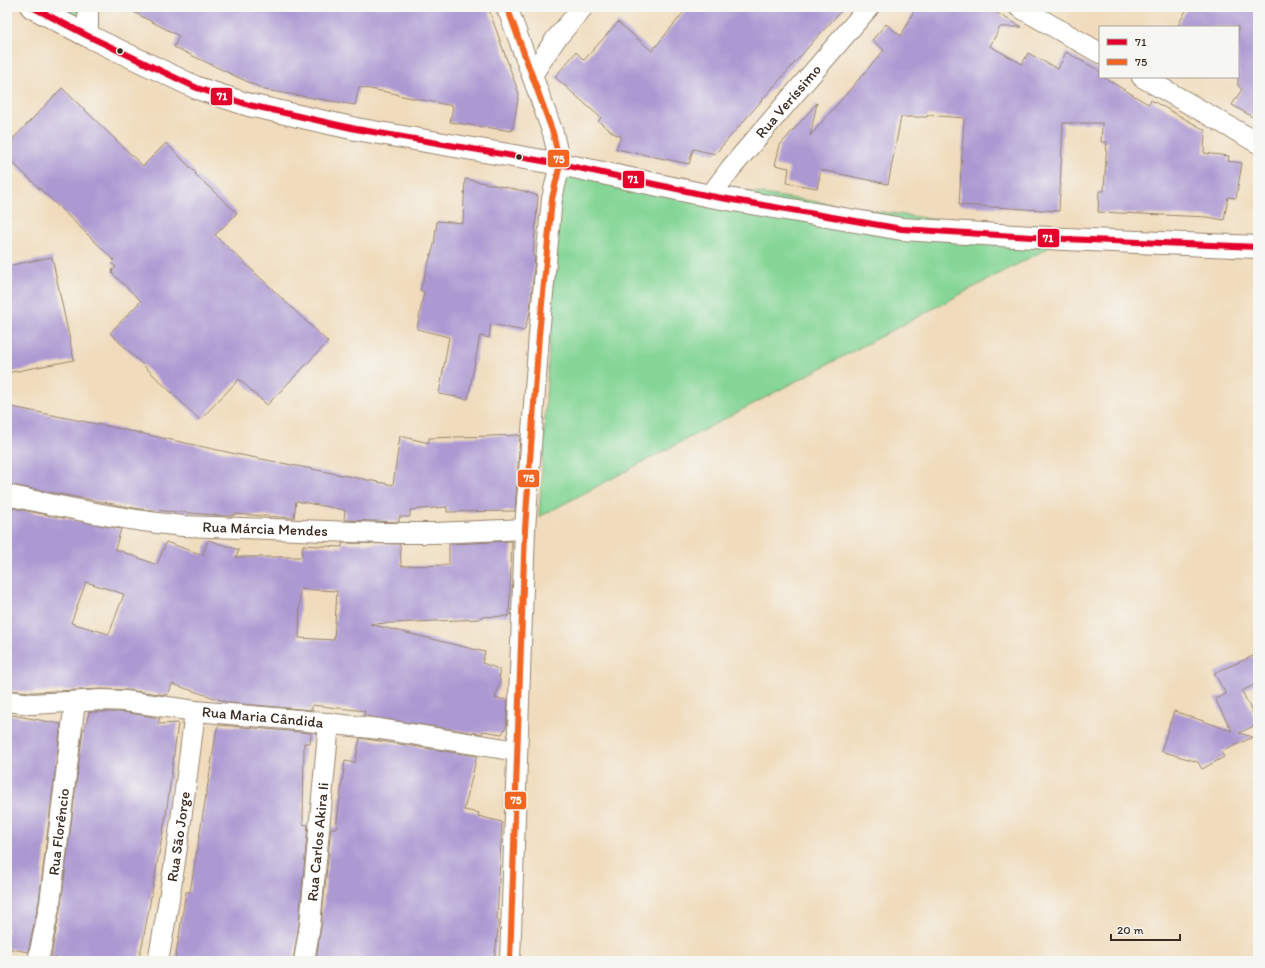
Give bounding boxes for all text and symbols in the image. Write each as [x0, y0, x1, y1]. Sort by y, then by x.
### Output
legend [1099, 26, 1239, 78]
text: 71 [1135, 35, 1147, 49]
unlabelled marker [115, 46, 125, 56]
text: 75 [1135, 55, 1147, 69]
street label: Rua Veríssimo [752, 61, 825, 142]
line badge: 71 [210, 87, 233, 106]
text: 71 [216, 90, 228, 103]
line badge: 75 [547, 149, 570, 168]
unlabelled marker [514, 152, 524, 162]
text: 75 [552, 153, 565, 166]
line badge: 71 [622, 170, 645, 189]
text: 71 [627, 173, 639, 186]
line badge: 71 [1037, 228, 1060, 248]
text: 71 [1042, 232, 1054, 245]
line badge: 75 [517, 469, 540, 488]
text: 75 [522, 472, 535, 485]
street label: Rua Márcia Mendes [202, 518, 329, 540]
street label: Rua Maria Cândida [201, 703, 325, 732]
street label: Rua Carlos Akira Ii [303, 782, 332, 902]
street label: Rua Florêncio [45, 787, 73, 876]
street label: Rua São Jorge [163, 790, 194, 883]
line badge: 75 [504, 791, 527, 810]
text: 75 [509, 794, 522, 807]
scale bar [1111, 916, 1180, 942]
text: 20 m [1117, 923, 1144, 937]

